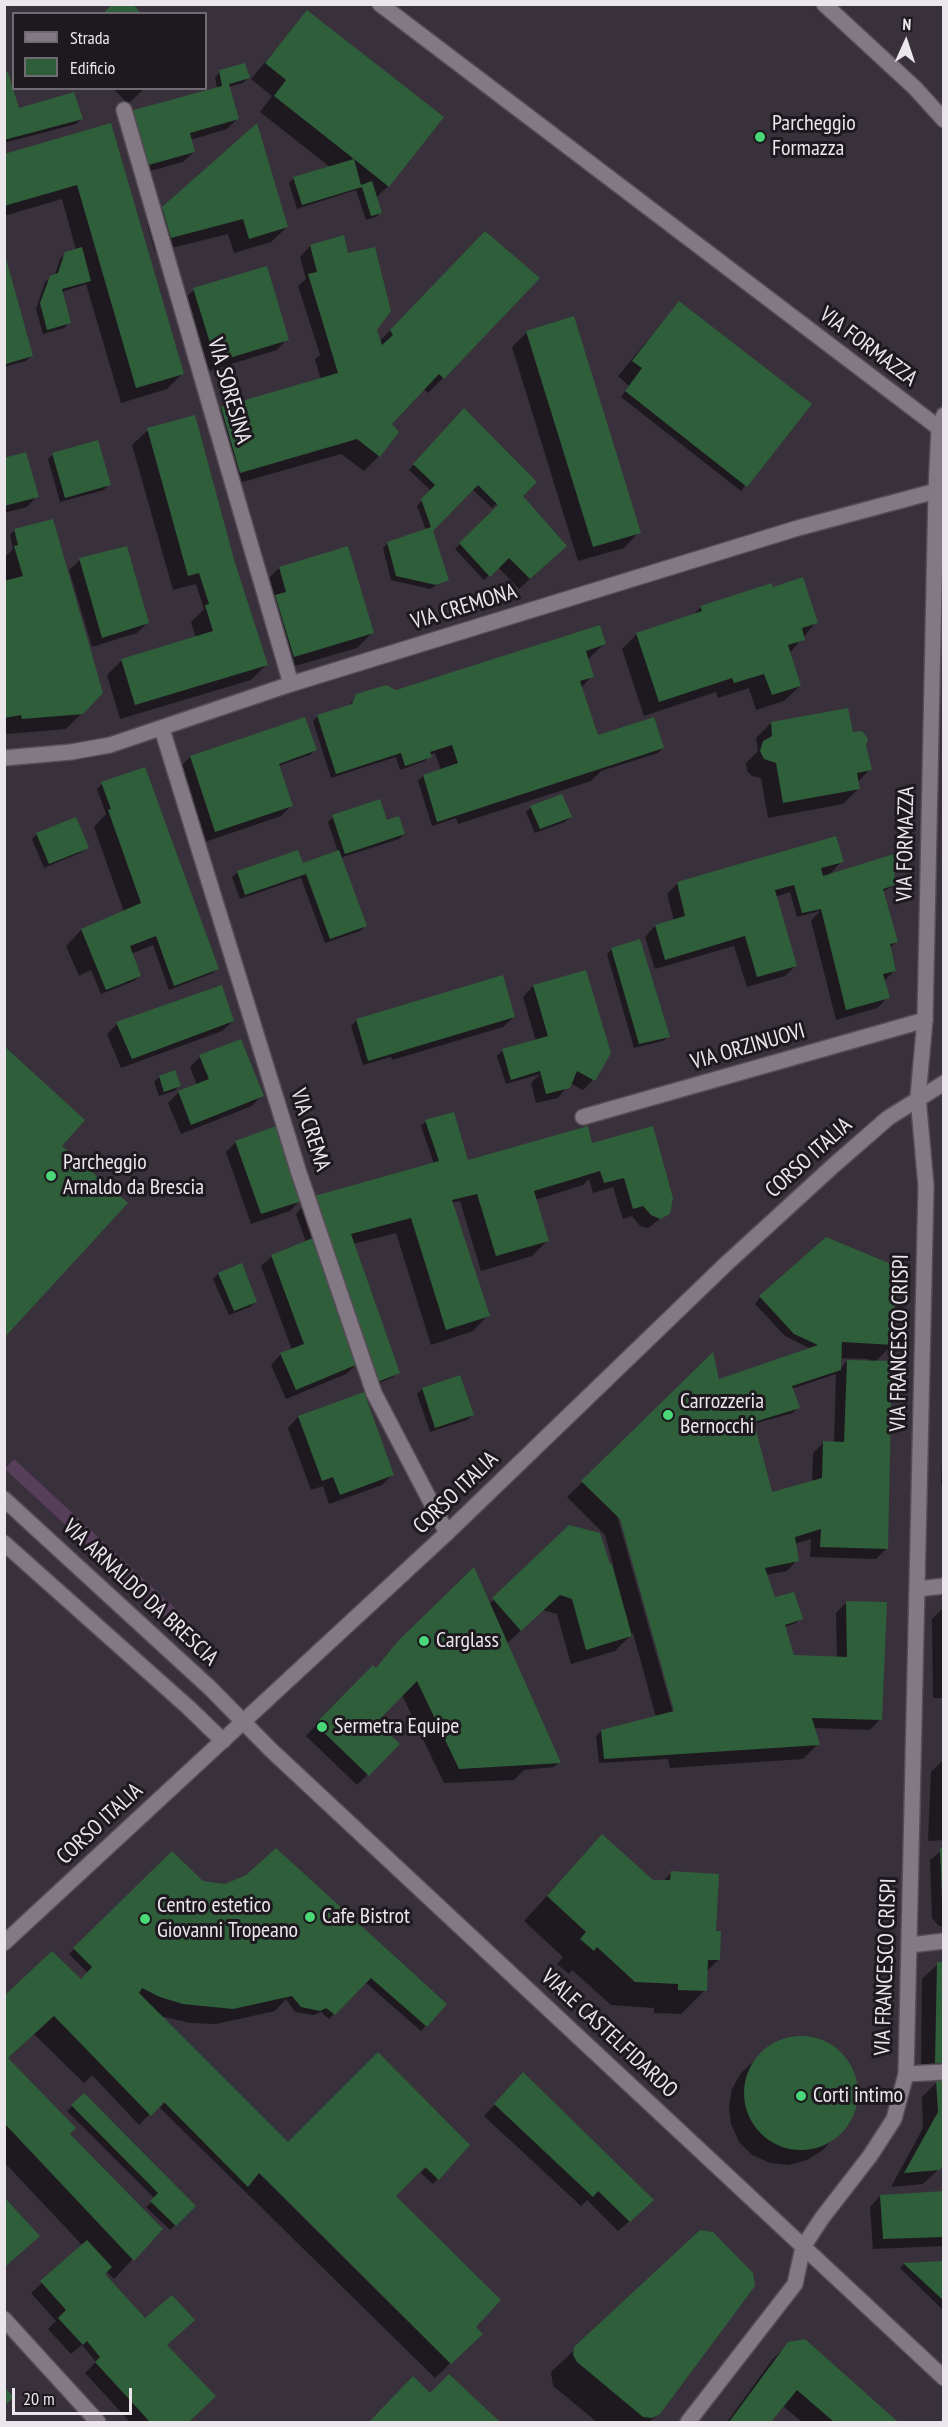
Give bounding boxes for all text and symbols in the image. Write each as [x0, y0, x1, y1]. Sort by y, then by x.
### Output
legend [12, 12, 207, 90]
north arrow [876, 12, 936, 72]
text: N [902, 14, 912, 34]
text: Strada [70, 26, 110, 49]
text: Edificio [70, 56, 115, 79]
place label: Parcheggio Formazza [772, 111, 856, 162]
marker: Parcheggio Formazza [753, 130, 767, 144]
street label: VIA FORMAZZA [814, 302, 922, 392]
street label: VIA SORESINA [201, 335, 257, 447]
street label: VIA CREMONA [408, 578, 520, 636]
street label: VIA FORMAZZA [892, 786, 920, 902]
street label: VIA ORZINUOVI [688, 1018, 808, 1076]
street label: VIA CREMA [284, 1086, 336, 1174]
street label: CORSO ITALIA [760, 1112, 858, 1204]
place label: Parcheggio Arnaldo da Brescia [63, 1150, 204, 1202]
marker: Parcheggio Arnaldo da Brescia [44, 1169, 58, 1183]
street label: VIA FRANCESCO CRISPI [885, 1254, 915, 1432]
place label: Carrozzeria Bernocchi [680, 1389, 764, 1440]
marker: Carrozzeria Bernocchi [661, 1408, 675, 1422]
street label: CORSO ITALIA [408, 1446, 504, 1540]
street label: VIA ARNALDO DA BRESCIA [57, 1514, 223, 1672]
place label: Carglass [436, 1628, 499, 1654]
marker: Carglass [417, 1634, 431, 1648]
place label: Sermetra Equipe [334, 1714, 459, 1740]
marker: Sermetra Equipe [315, 1720, 329, 1734]
street label: CORSO ITALIA [52, 1778, 148, 1870]
street label: VIA FRANCESCO CRISPI [870, 1878, 902, 2056]
place label: Centro estetico Giovanni Tropeano [157, 1893, 298, 1945]
place label: Cafe Bistrot [322, 1904, 410, 1930]
marker: Cafe Bistrot [303, 1910, 317, 1924]
marker: Centro estetico Giovanni Tropeano [138, 1912, 152, 1926]
street label: VIALE CASTELFIDARDO [535, 1964, 683, 2104]
place label: Corti intimo [813, 2083, 903, 2109]
marker: Corti intimo [794, 2089, 808, 2103]
scale bar [15, 2376, 135, 2414]
text: 20 m [23, 2387, 55, 2410]

